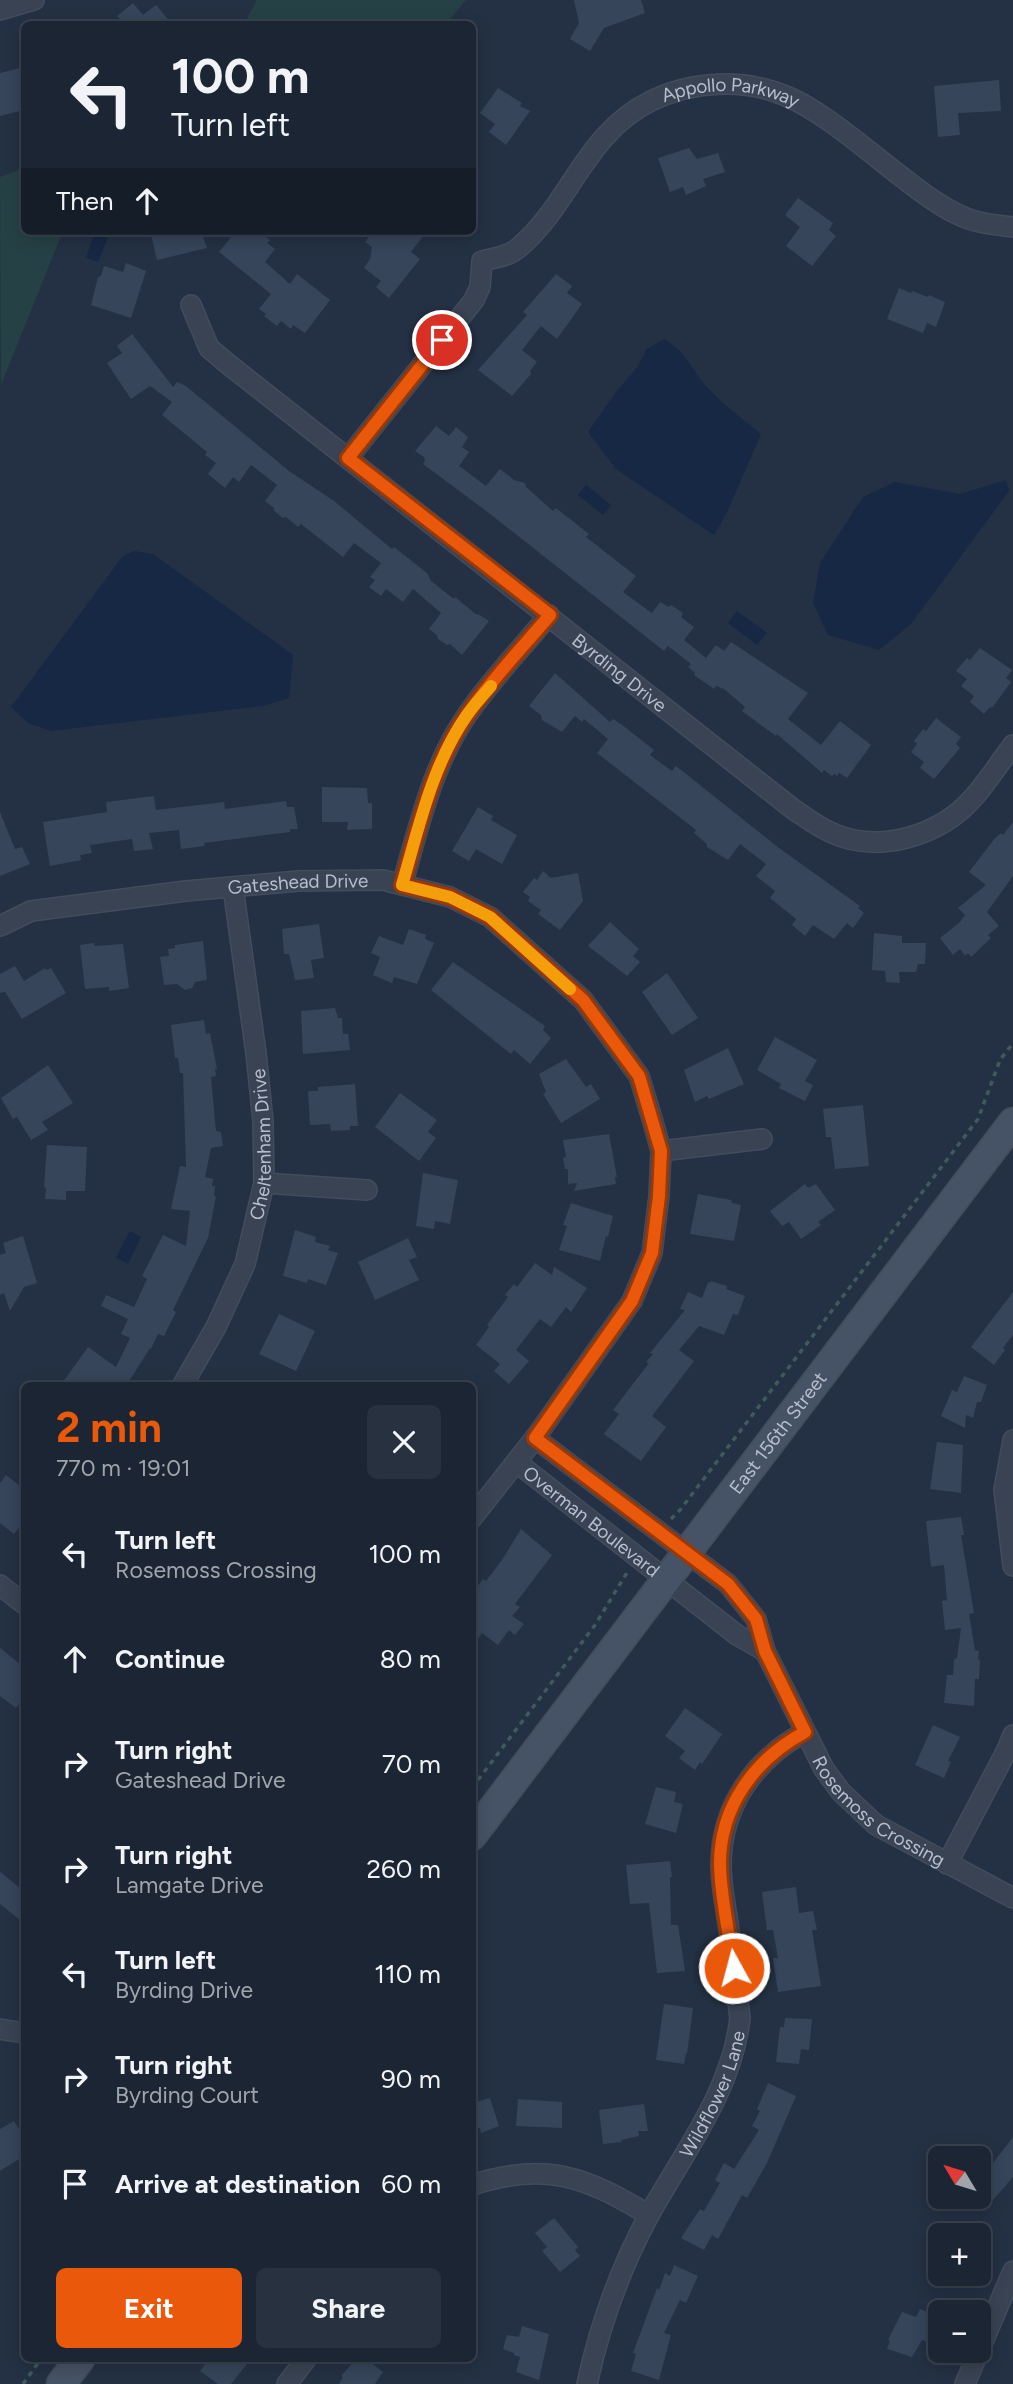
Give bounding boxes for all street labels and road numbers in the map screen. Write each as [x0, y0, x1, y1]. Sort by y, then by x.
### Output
street label: Appollo Parkway [658, 73, 803, 113]
street label: Byrding Drive [567, 629, 671, 717]
street label: Gateshead Drive [227, 869, 368, 899]
street label: Cheltenham Drive [245, 1068, 276, 1222]
street label: East 156th Street [724, 1367, 832, 1499]
street label: Overman Boulevard [518, 1461, 664, 1582]
street label: Rosemoss Crossing [807, 1752, 949, 1872]
street label: Wildflower Lane [675, 2029, 750, 2162]

